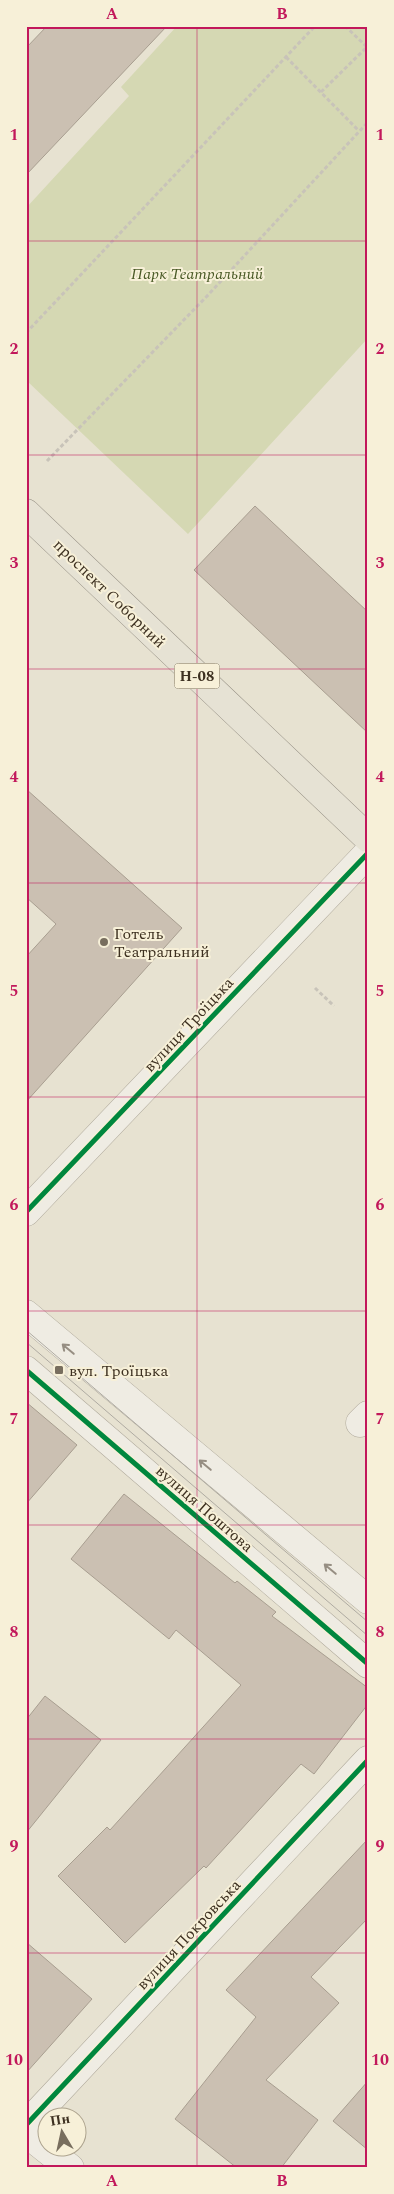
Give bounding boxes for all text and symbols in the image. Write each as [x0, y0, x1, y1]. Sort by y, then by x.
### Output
text: A [106, 2, 119, 26]
text: B [276, 2, 288, 26]
text: 1 [10, 123, 18, 147]
text: 1 [376, 123, 384, 147]
park label: Парк Театральний [131, 262, 264, 286]
text: 2 [10, 337, 19, 361]
text: 2 [376, 337, 385, 361]
street label: проспект Соборний [48, 534, 171, 654]
text: 3 [10, 551, 19, 575]
text: 3 [376, 551, 385, 575]
road number: Н-08 [174, 664, 220, 688]
text: 4 [10, 765, 19, 789]
text: 4 [376, 765, 385, 789]
place label: Готель Театральний [114, 922, 210, 964]
marker: Готель Театральний [98, 936, 110, 948]
street label: вулиця Троїцька [138, 971, 240, 1078]
text: 5 [10, 979, 18, 1003]
text: 5 [376, 979, 384, 1003]
text: 6 [10, 1193, 19, 1217]
text: 6 [376, 1193, 385, 1217]
one-way arrow [61, 1344, 74, 1355]
place label: вул. Троїцька [69, 1359, 168, 1383]
marker: вул. Троїцька [53, 1364, 65, 1376]
text: 7 [10, 1407, 19, 1431]
text: 7 [376, 1407, 385, 1431]
street label: вулиця Поштова [150, 1459, 259, 1558]
one-way arrow [199, 1459, 212, 1471]
one-way arrow [324, 1563, 337, 1575]
text: 8 [10, 1620, 19, 1644]
text: 8 [376, 1620, 385, 1644]
text: 9 [10, 1834, 19, 1858]
text: 9 [376, 1834, 385, 1858]
street label: вулиця Покровська [131, 1874, 247, 1996]
text: 10 [5, 2048, 23, 2072]
text: 10 [371, 2048, 389, 2072]
north arrow [38, 2106, 88, 2156]
text: Пн [48, 2108, 72, 2132]
text: A [106, 2169, 119, 2193]
text: B [276, 2169, 288, 2193]

